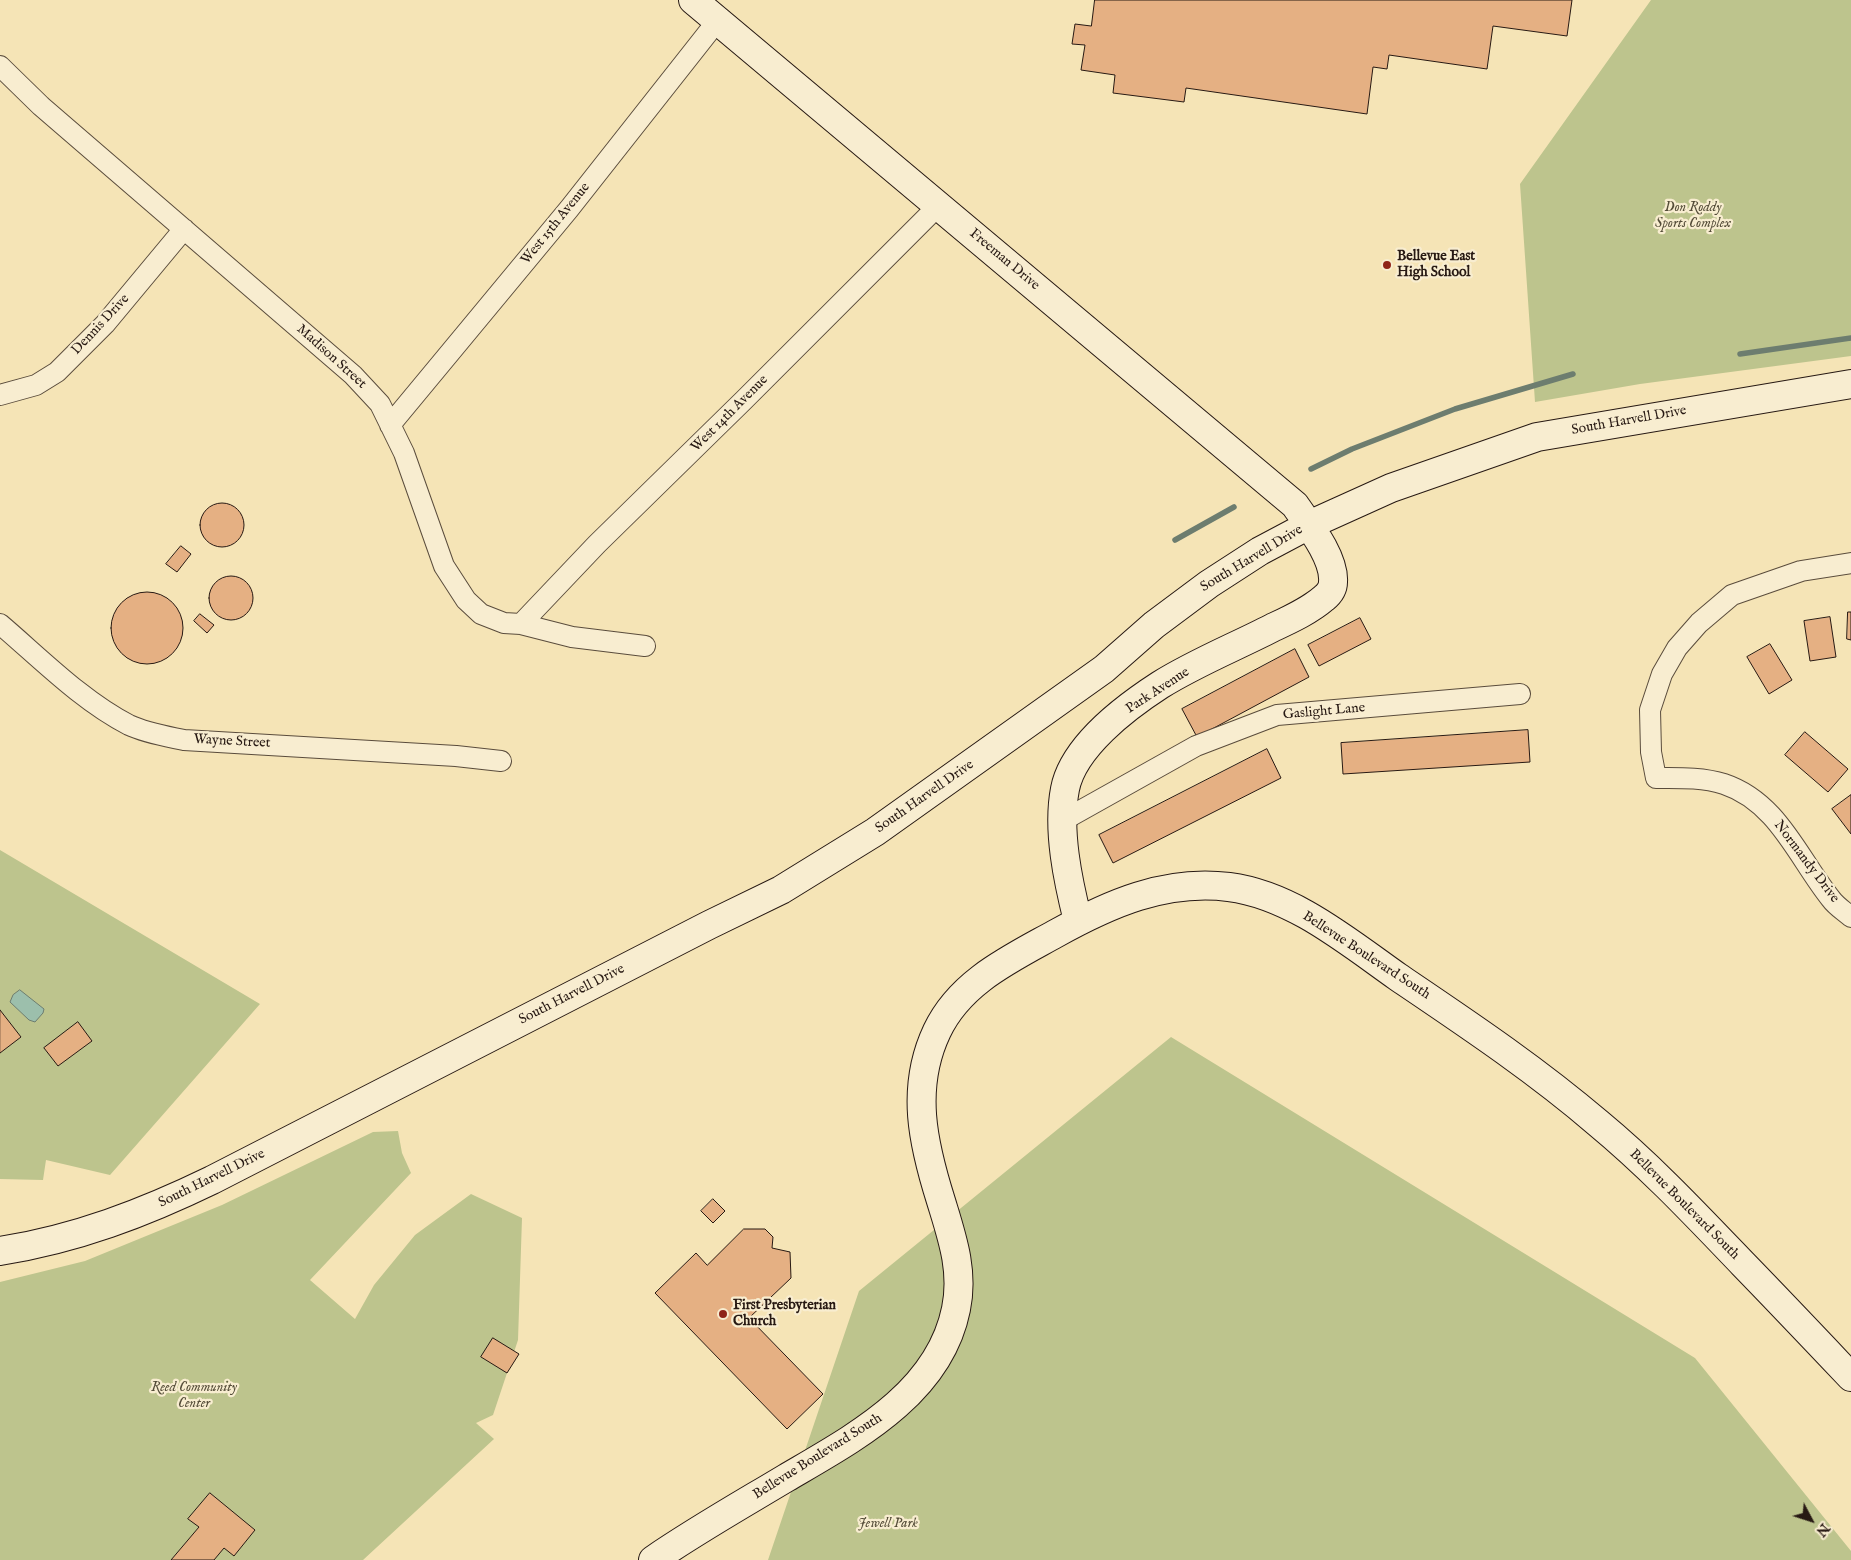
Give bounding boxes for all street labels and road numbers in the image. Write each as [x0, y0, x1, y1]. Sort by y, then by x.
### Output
street label: West 15th Avenue [518, 180, 594, 268]
street label: Freeman Drive [965, 226, 1043, 294]
street label: Dennis Drive [69, 291, 133, 359]
street label: Madison Street [293, 321, 369, 393]
street label: West 14th Avenue [688, 372, 772, 456]
street label: South Harvell Drive [1570, 403, 1688, 439]
street label: South Harvell Drive [1198, 522, 1306, 596]
street label: Park Avenue [1123, 664, 1193, 718]
street label: Gaslight Lane [1282, 700, 1366, 724]
street label: Wayne Street [193, 732, 271, 752]
street label: South Harvell Drive [873, 757, 977, 837]
street label: Normandy Drive [1770, 818, 1842, 906]
street label: Bellevue Boulevard South [1299, 908, 1433, 1004]
street label: South Harvell Drive [516, 961, 628, 1029]
street label: South Harvell Drive [156, 1146, 268, 1212]
street label: Bellevue Boulevard South [1625, 1146, 1743, 1264]
street label: Bellevue Boulevard South [750, 1410, 886, 1504]

